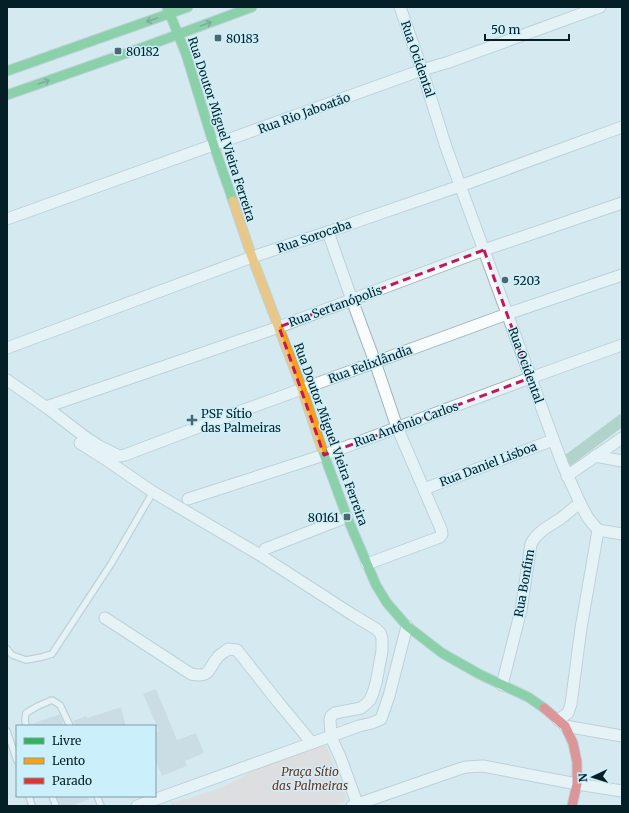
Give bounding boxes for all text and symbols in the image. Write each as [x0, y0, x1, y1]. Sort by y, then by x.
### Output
scale bar [485, 16, 569, 42]
one-way arrow [146, 17, 158, 25]
street label: Rua Ocidental [398, 19, 438, 100]
one-way arrow [199, 20, 212, 27]
text: 50 m [491, 22, 520, 37]
place label: 80183 [226, 31, 259, 46]
marker: 80183 [213, 33, 223, 43]
street label: Rua Doutor Miguel Vieira Ferreira [185, 35, 259, 224]
place label: 80182 [126, 44, 160, 59]
marker: 80182 [113, 46, 123, 56]
one-way arrow [37, 77, 49, 85]
street label: Rua Rio Jaboatão [256, 89, 352, 137]
street label: Rua Sorocaba [275, 216, 354, 256]
place label: 5203 [513, 273, 541, 288]
marker: 5203 [500, 275, 510, 285]
street label: Rua Sertanópolis [286, 282, 384, 330]
street label: Rua Ocidental [505, 325, 547, 405]
street label: Rua Doutor Miguel Vieira Ferreira [291, 341, 371, 528]
street label: Rua Felixlândia [326, 342, 415, 386]
street label: Rua Antônio Carlos [352, 398, 461, 450]
place label: PSF Sítio das Palmeiras [201, 406, 281, 435]
marker: PSF Sítio das Palmeiras [186, 414, 198, 426]
street label: Rua Daniel Lisboa [437, 438, 539, 489]
place label: 80161 [308, 510, 340, 525]
marker: 80161 [342, 512, 352, 522]
street label: Rua Bonfim [511, 548, 537, 618]
legend [16, 725, 156, 797]
text: Livre [52, 733, 81, 748]
text: Lento [52, 753, 85, 768]
north arrow [573, 757, 613, 797]
park label: Praça Sítio das Palmeiras [272, 764, 348, 793]
text: Parado [52, 773, 92, 788]
text: N [576, 773, 590, 783]

